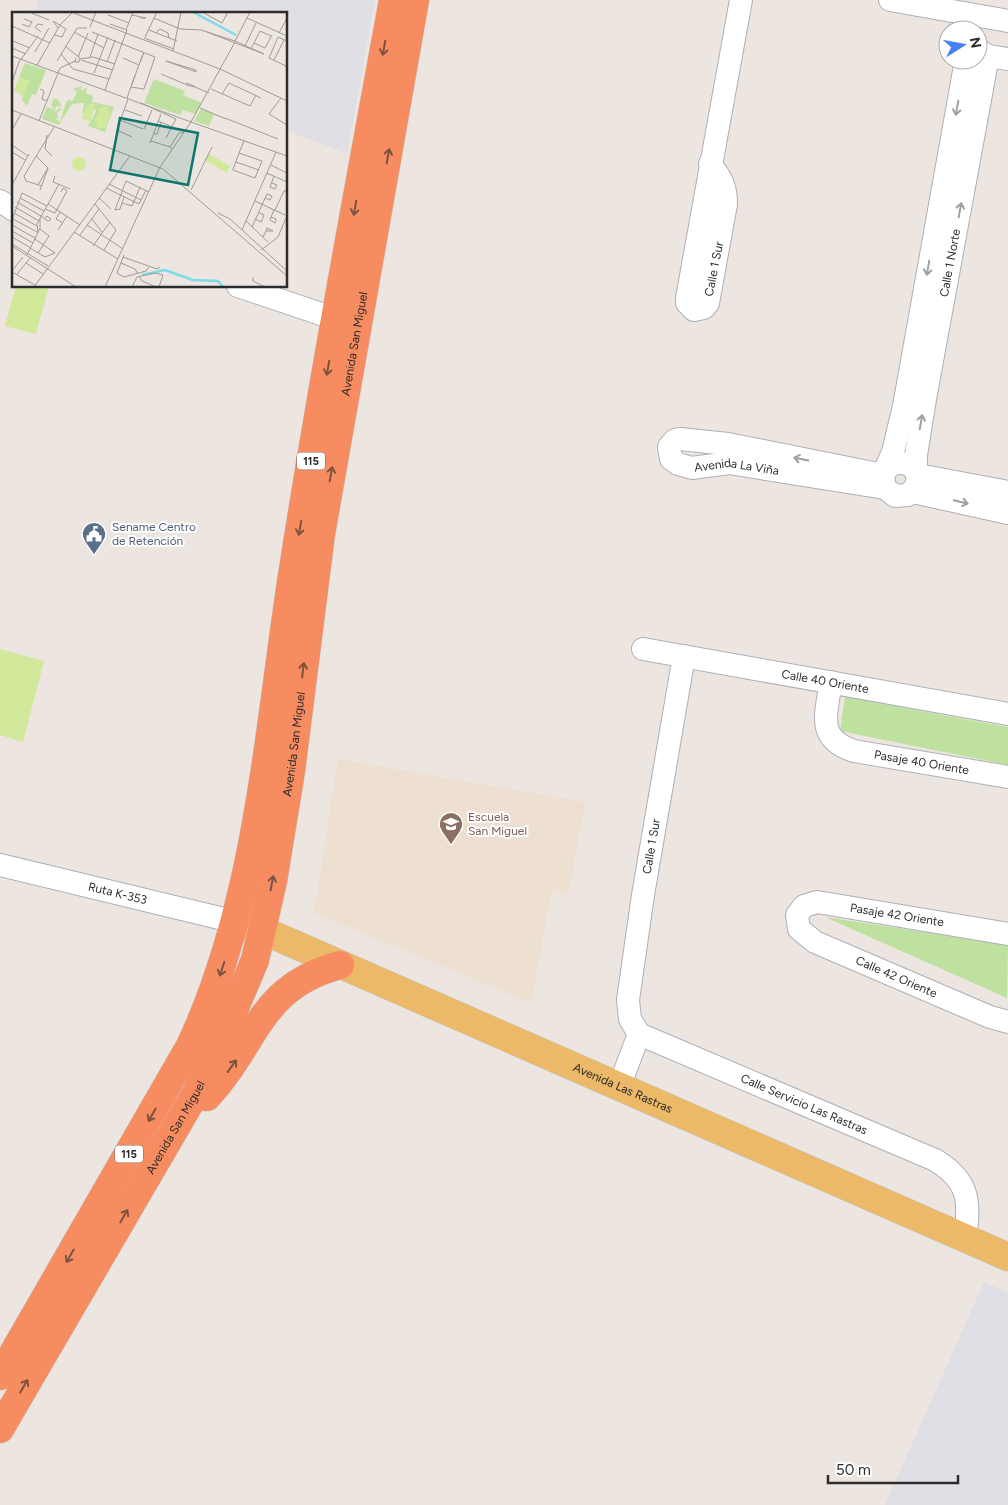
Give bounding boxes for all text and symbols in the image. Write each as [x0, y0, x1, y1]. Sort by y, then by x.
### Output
inset map [12, 12, 288, 288]
north arrow [938, 20, 988, 70]
text: N [966, 36, 985, 50]
one-way arrow [379, 40, 388, 56]
one-way arrow [952, 100, 962, 116]
one-way arrow [383, 148, 393, 164]
one-way arrow [350, 200, 360, 216]
one-way arrow [955, 203, 965, 219]
street label: Calle 1 Norte [937, 227, 963, 298]
street label: Calle 1 Sur [702, 240, 726, 298]
one-way arrow [923, 260, 933, 276]
street label: Avenida San Miguel [338, 291, 370, 397]
one-way arrow [322, 360, 332, 376]
one-way arrow [917, 414, 927, 430]
road number: 115 [297, 452, 325, 470]
one-way arrow [794, 453, 810, 463]
street label: Avenida La Viña [693, 456, 780, 478]
one-way arrow [326, 467, 336, 483]
one-way arrow [952, 498, 968, 507]
place label: Sename Centro de Retención [112, 520, 196, 548]
one-way arrow [294, 520, 304, 536]
public building icon: Sename Centro de Retención [81, 521, 107, 555]
one-way arrow [298, 662, 308, 678]
street label: Calle 40 Oriente [780, 667, 870, 696]
street label: Avenida San Miguel [280, 691, 308, 798]
street label: Pasaje 40 Oriente [873, 748, 971, 777]
place label: Escuela San Miguel [468, 810, 527, 838]
school or university icon: Escuela San Miguel [438, 811, 464, 845]
street label: Calle 1 Sur [640, 818, 663, 875]
one-way arrow [268, 875, 278, 891]
street label: Ruta K-353 [87, 880, 148, 907]
street label: Pasaje 42 Oriente [849, 901, 945, 929]
street label: Calle 42 Oriente [854, 953, 940, 1001]
one-way arrow [216, 961, 226, 977]
one-way arrow [227, 1059, 237, 1073]
street label: Avenida Las Rastras [571, 1060, 675, 1116]
street label: Calle Servicio Las Rastras [739, 1071, 870, 1138]
street label: Avenida San Miguel [143, 1079, 208, 1177]
one-way arrow [147, 1108, 157, 1123]
road number: 115 [115, 1146, 143, 1162]
one-way arrow [119, 1209, 129, 1223]
one-way arrow [65, 1248, 75, 1262]
one-way arrow [19, 1379, 29, 1394]
scale bar [828, 1452, 958, 1484]
text: 50 m [836, 1461, 871, 1479]

